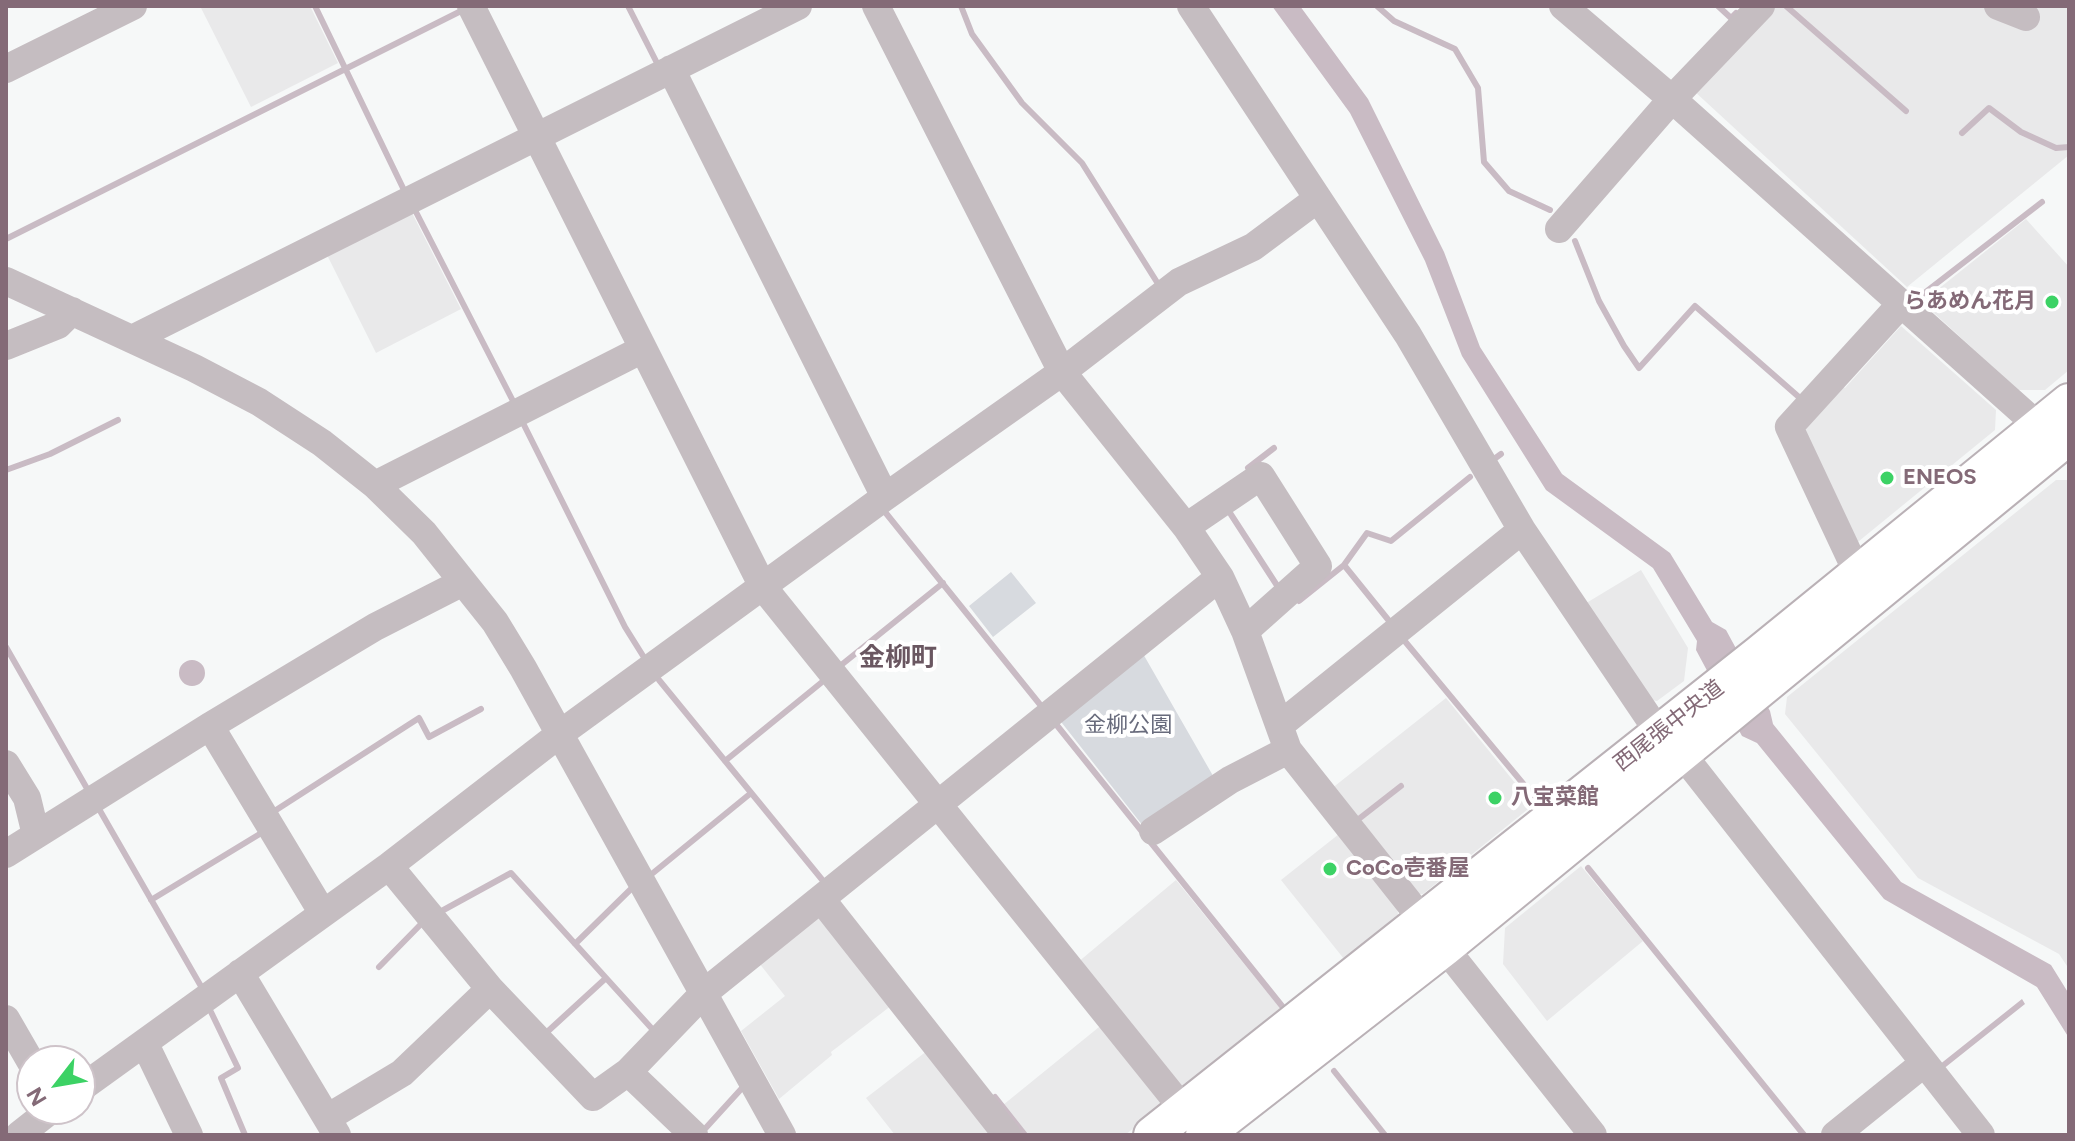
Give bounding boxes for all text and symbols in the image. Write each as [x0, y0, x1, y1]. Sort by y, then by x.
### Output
place label: らあめん花月 [1904, 289, 2036, 315]
marker: らあめん花月 [2043, 293, 2061, 311]
place label: ENEOS [1903, 465, 1977, 491]
marker: ENEOS [1878, 469, 1896, 487]
district label: 金柳町 [859, 642, 937, 674]
street label: 西尾張中央道 [1609, 675, 1729, 777]
park label: 金柳公園 [1084, 713, 1172, 739]
place label: 八宝菜館 [1511, 785, 1599, 811]
marker: 八宝菜館 [1486, 789, 1504, 807]
place label: CoCo壱番屋 [1346, 856, 1469, 882]
marker: CoCo壱番屋 [1321, 860, 1339, 878]
north arrow [16, 1045, 96, 1125]
text: N [21, 1082, 53, 1111]

